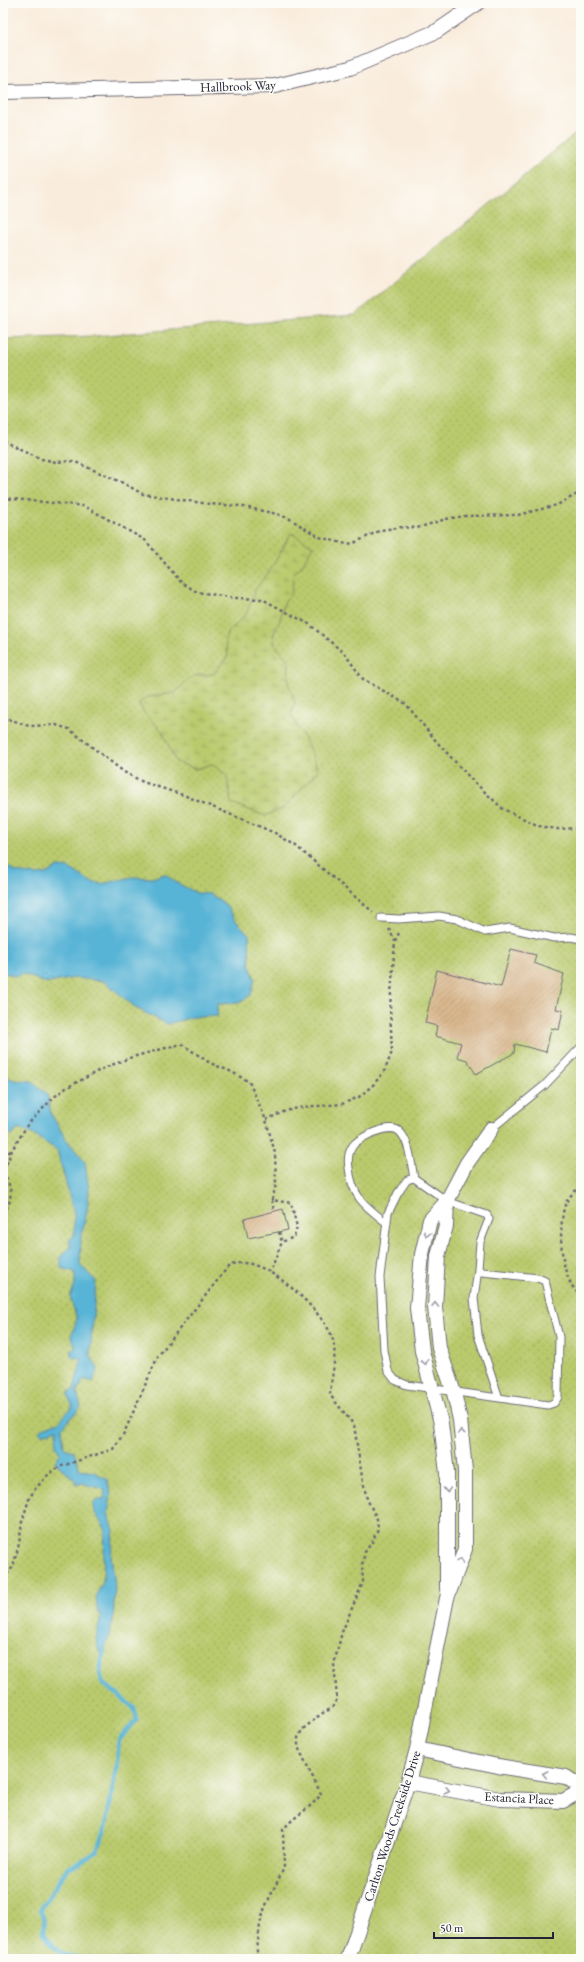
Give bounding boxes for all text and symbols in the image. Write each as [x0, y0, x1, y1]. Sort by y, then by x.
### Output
street label: Hallbrook Way [200, 76, 276, 96]
one-way arrow [423, 1230, 432, 1237]
one-way arrow [431, 1302, 439, 1308]
one-way arrow [421, 1359, 429, 1365]
one-way arrow [457, 1429, 466, 1435]
one-way arrow [443, 1487, 451, 1493]
one-way arrow [456, 1558, 464, 1565]
street label: Carlton Woods Creekside Drive [360, 1748, 424, 1904]
one-way arrow [542, 1770, 548, 1778]
one-way arrow [444, 1785, 450, 1793]
street label: Estancia Place [484, 1788, 554, 1808]
scale bar [434, 1914, 553, 1940]
text: 50 m [440, 1920, 464, 1936]

